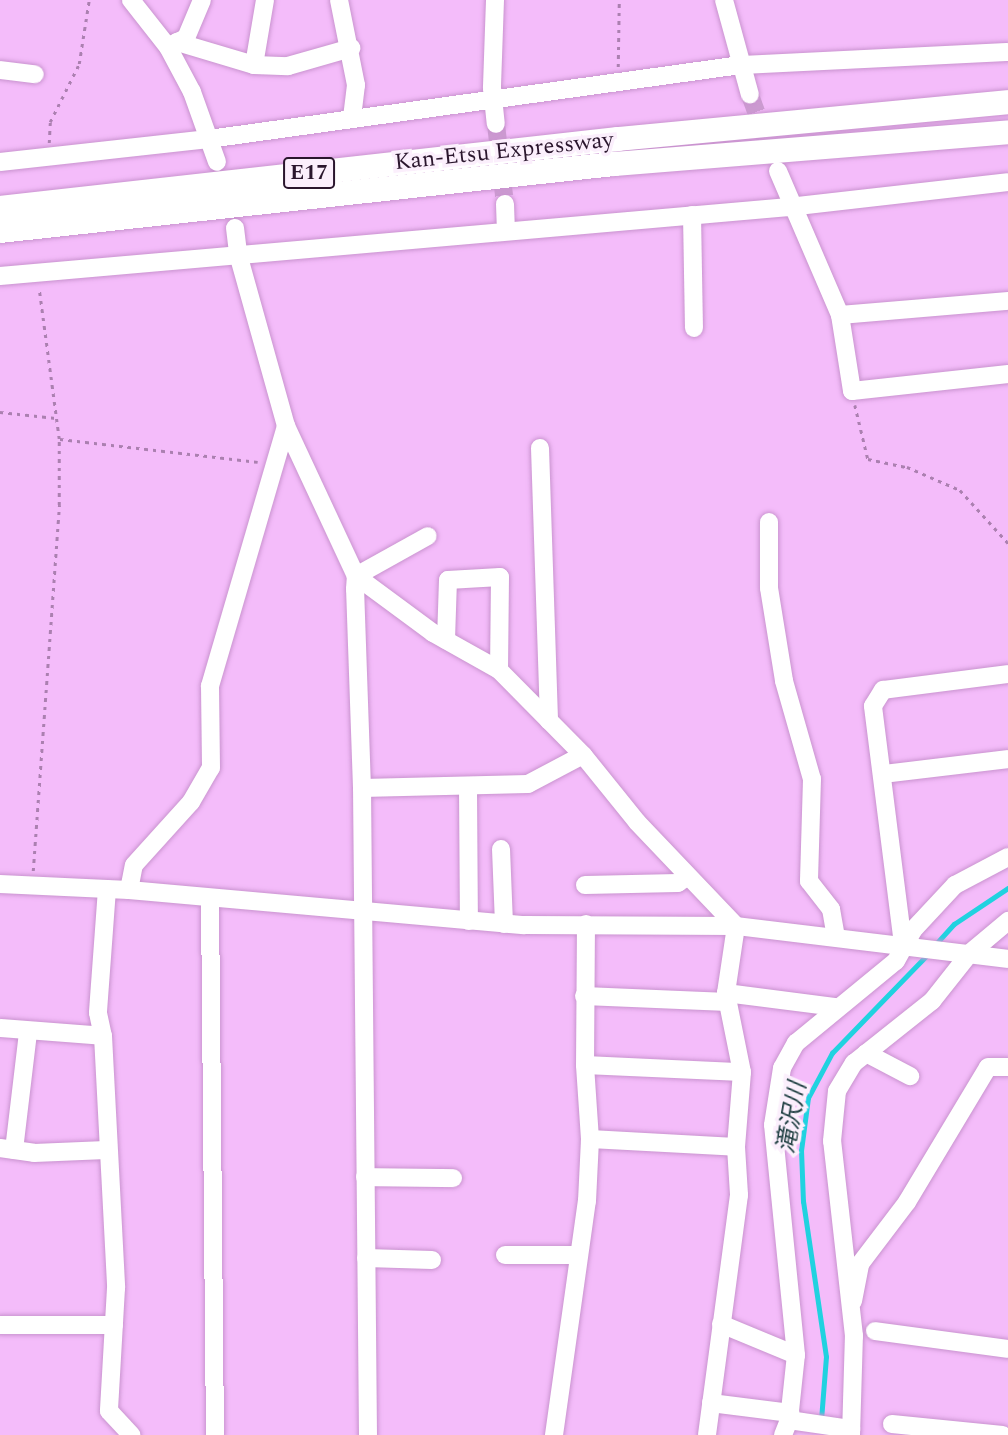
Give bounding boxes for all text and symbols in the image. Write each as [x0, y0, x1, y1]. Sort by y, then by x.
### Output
street label: Kan-Etsu Expressway [393, 127, 615, 177]
road number: E17 [283, 156, 335, 190]
water label: 滝沢川 [773, 1080, 813, 1156]

